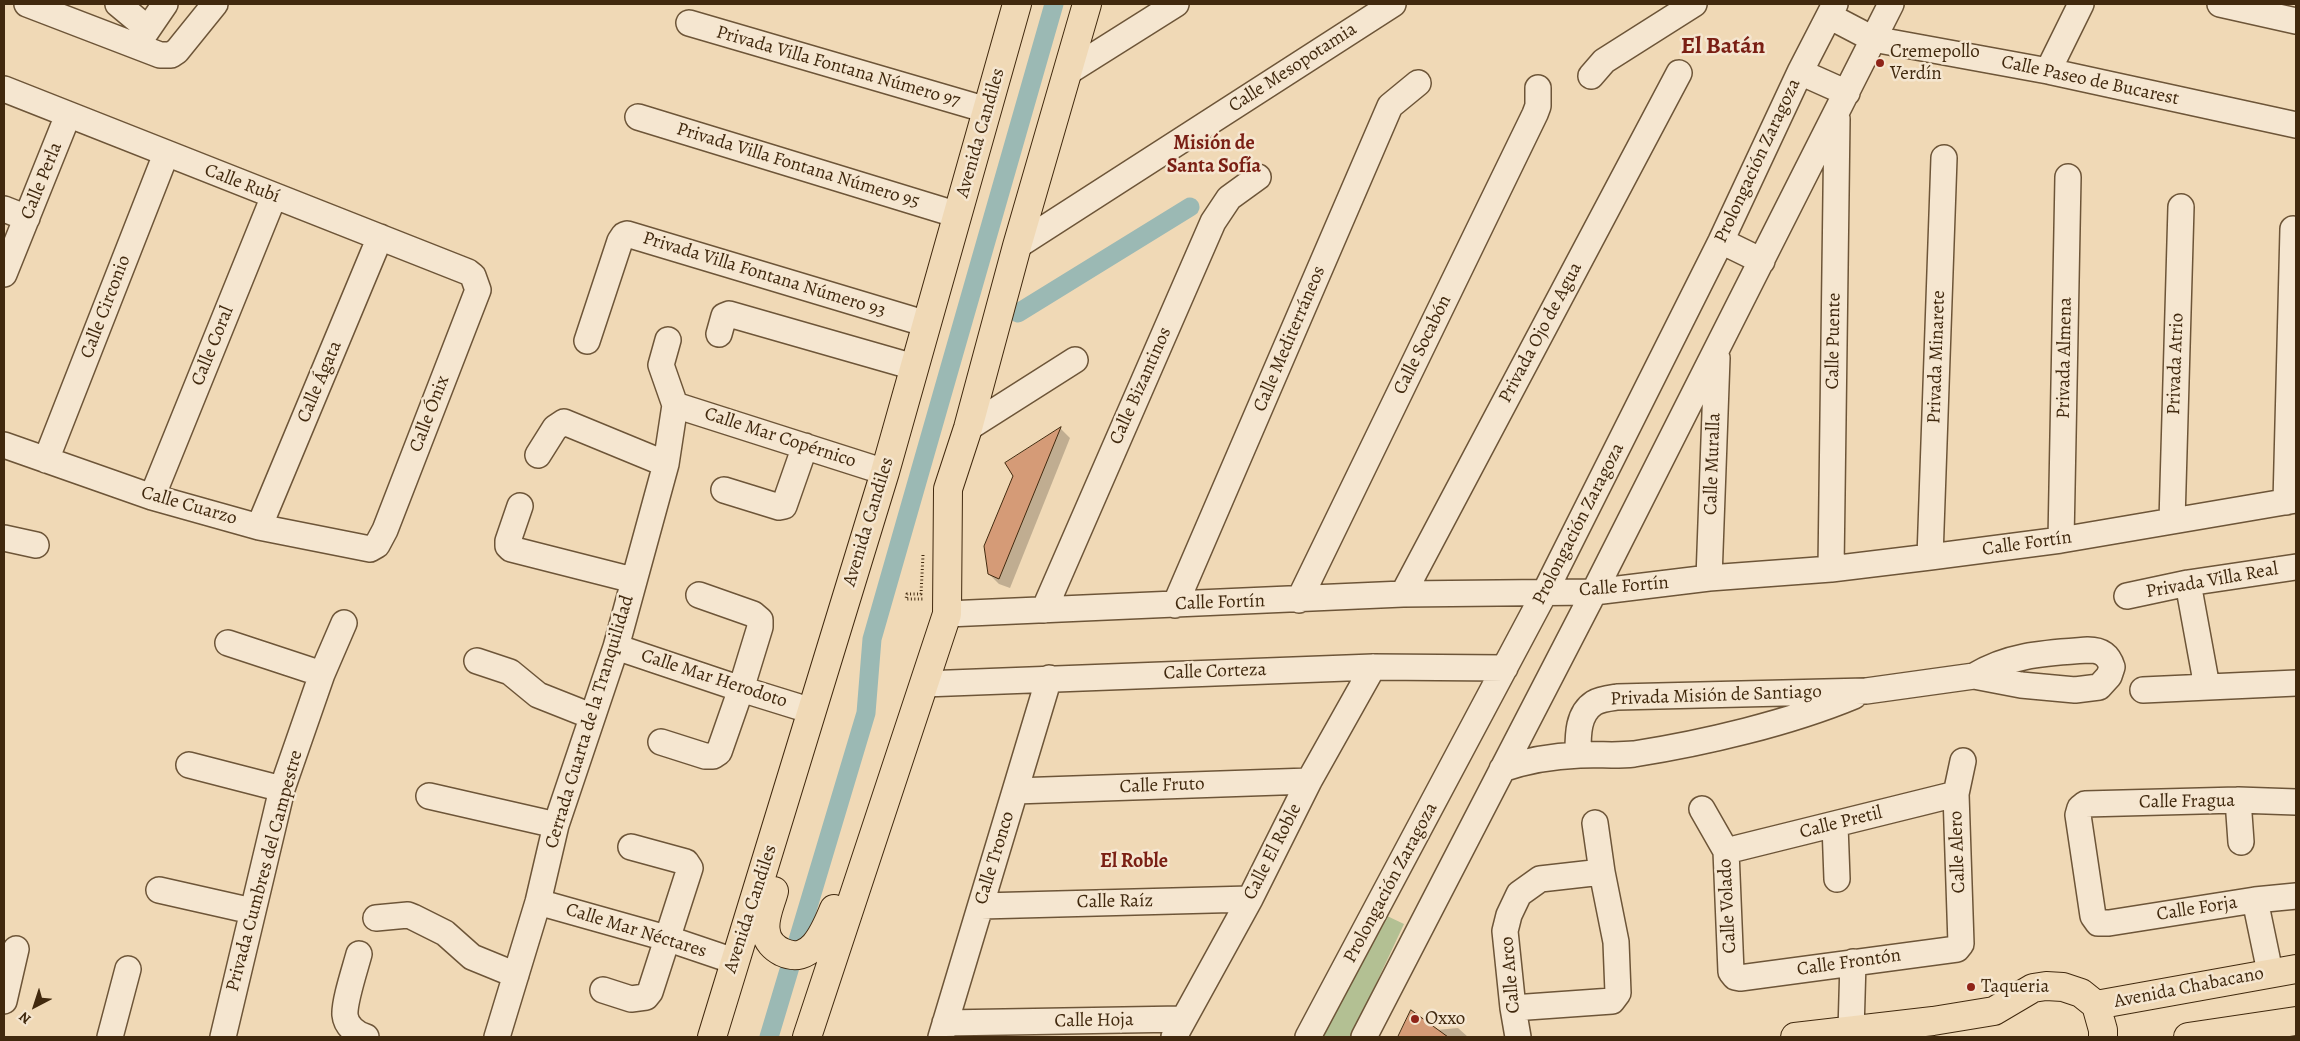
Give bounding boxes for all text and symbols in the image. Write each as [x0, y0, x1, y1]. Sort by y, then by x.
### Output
street label: Calle Mesopotamia [1225, 18, 1361, 118]
street label: Privada Villa Fontana Número 97 [713, 21, 963, 113]
district label: El Batán [1681, 33, 1765, 61]
place label: Cremepollo Verdín [1890, 41, 1980, 85]
street label: Calle Paseo de Bucarest [1999, 51, 2181, 111]
marker: Cremepollo Verdín [1874, 57, 1886, 69]
street label: Avenida Candiles [952, 66, 1010, 200]
street label: Prolongación Zaragoza [1710, 75, 1806, 247]
street label: Privada Villa Fontana Número 95 [674, 118, 922, 214]
district label: Misión de Santa Sofía [1167, 132, 1261, 179]
street label: Calle Perla [16, 139, 68, 223]
street label: Calle Rubí [201, 159, 283, 209]
street label: Privada Villa Fontana Número 93 [640, 227, 888, 323]
street label: Calle Circonio [76, 252, 136, 362]
street label: Privada Ojo de Agua [1494, 259, 1588, 407]
street label: Calle Mediterráneos [1249, 263, 1331, 415]
street label: Privada Minarete [1923, 290, 1951, 424]
street label: Calle Socabón [1389, 292, 1457, 398]
street label: Calle Puente [1822, 292, 1846, 390]
street label: Privada Almena [2053, 297, 2077, 419]
street label: Calle Coral [187, 303, 239, 389]
street label: Privada Atrio [2163, 313, 2189, 415]
street label: Calle Bizantinos [1105, 324, 1177, 448]
street label: Calle Ágata [293, 338, 347, 426]
street label: Calle Ónix [405, 372, 455, 456]
street label: Calle Mar Copérnico [701, 403, 859, 473]
street label: Calle Muralla [1700, 412, 1726, 516]
street label: Prolongación Zaragoza [1528, 439, 1630, 609]
street label: Avenida Candiles [839, 455, 899, 589]
street label: Calle Cuarzo [138, 481, 240, 531]
street label: Calle Fortín [1981, 526, 2073, 562]
street label: Privada Villa Real [2144, 558, 2280, 604]
street label: Calle Fortín [1578, 572, 1670, 602]
street label: Calle Fortín [1175, 590, 1265, 616]
street label: Cerrada Cuarta de la Tranquilidad [541, 593, 639, 851]
street label: Calle Mar Herodoto [638, 645, 790, 713]
street label: Calle Corteza [1163, 659, 1267, 685]
street label: Privada Misión de Santiago [1610, 681, 1822, 711]
street label: Privada Cumbres del Campestre [222, 748, 308, 994]
street label: Calle Fruto [1119, 773, 1205, 799]
street label: Calle Fragua [2139, 790, 2235, 814]
street label: Prolongación Zaragoza [1339, 799, 1443, 967]
street label: Calle El Roble [1239, 800, 1307, 904]
street label: Calle Pretil [1797, 802, 1885, 844]
street label: Calle Tronco [970, 809, 1020, 907]
street label: Calle Alero [1945, 810, 1971, 894]
street label: Avenida Candiles [720, 842, 782, 976]
district label: El Roble [1100, 850, 1168, 874]
street label: Calle Volado [1714, 858, 1742, 954]
street label: Calle Raíz [1077, 890, 1153, 914]
street label: Calle Forja [2155, 891, 2239, 927]
street label: Calle Mar Néctares [563, 899, 709, 963]
street label: Calle Arco [1496, 935, 1526, 1015]
street label: Calle Frontón [1796, 944, 1902, 982]
street label: Avenida Chabacano [2112, 962, 2266, 1014]
place label: Taqueria [1981, 976, 2049, 998]
north arrow [10, 981, 60, 1031]
marker: Taqueria [1965, 981, 1977, 993]
text: N [15, 1007, 35, 1028]
place label: Oxxo [1425, 1008, 1465, 1030]
street label: Calle Hoja [1054, 1009, 1134, 1033]
marker: Oxxo [1409, 1013, 1421, 1025]

